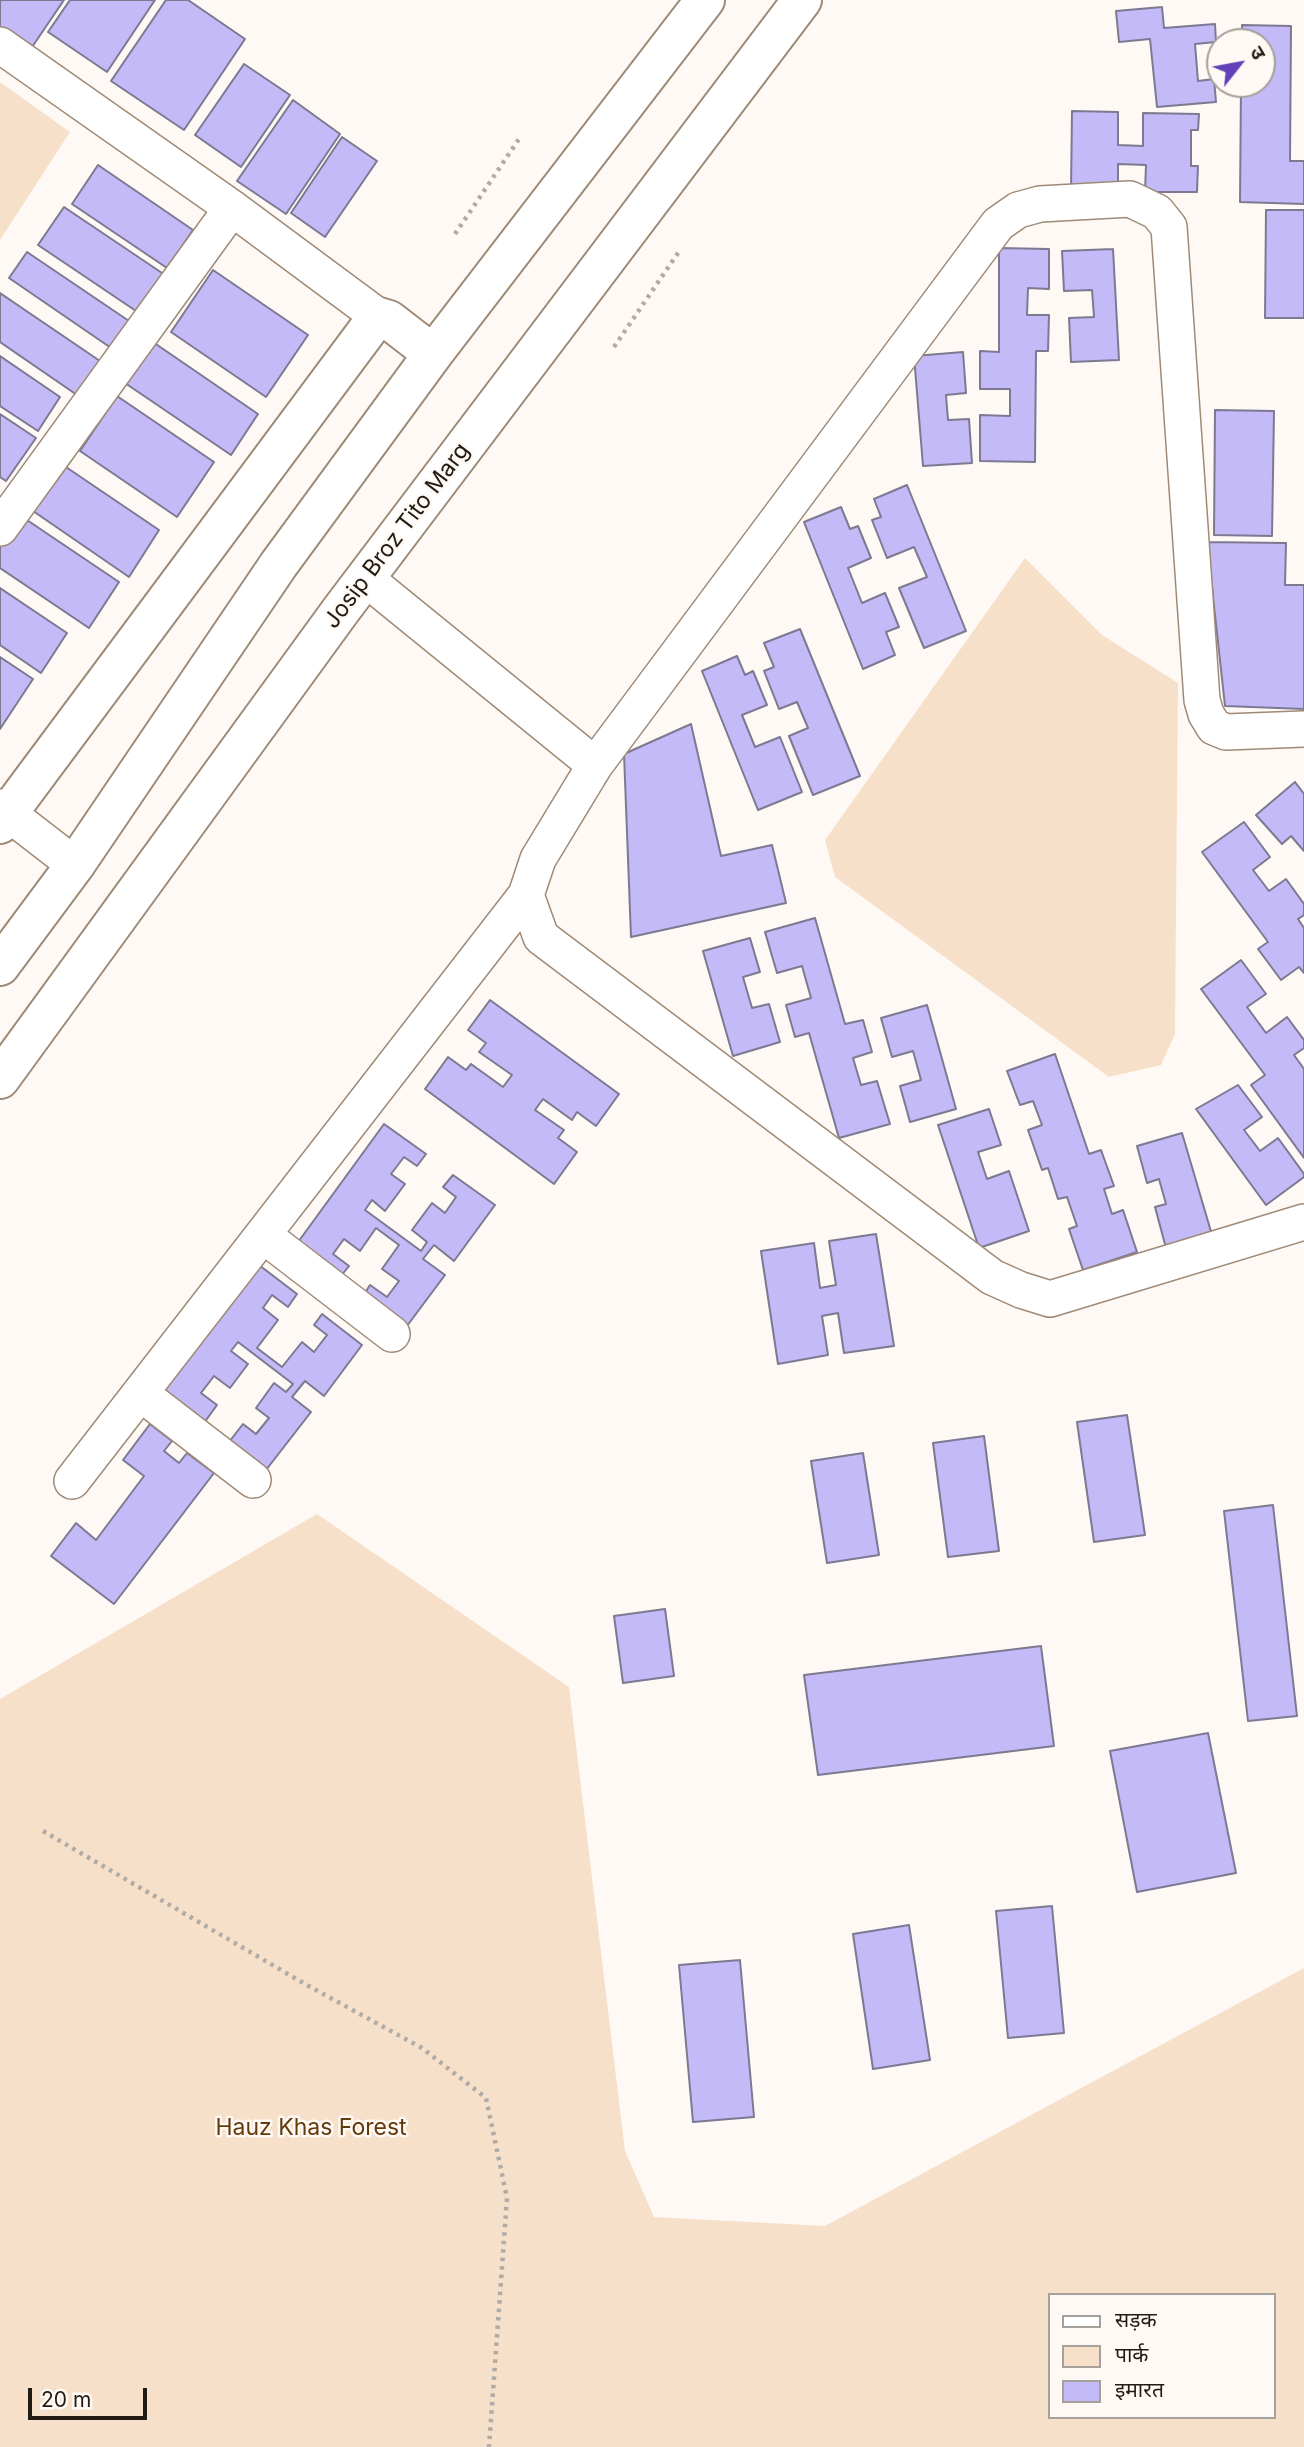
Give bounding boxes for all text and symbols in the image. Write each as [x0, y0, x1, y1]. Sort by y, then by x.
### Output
north arrow [1206, 28, 1276, 98]
text: उ [1245, 42, 1270, 64]
street label: Josip Broz Tito Marg [318, 438, 476, 634]
park label: Hauz Khas Forest [215, 2114, 407, 2142]
legend [1048, 2293, 1276, 2419]
text: सड़क [1115, 2307, 1157, 2332]
text: पार्क [1115, 2342, 1149, 2367]
scale bar [32, 2374, 150, 2418]
text: इमारत [1115, 2377, 1164, 2402]
text: 20 m [41, 2387, 91, 2412]

